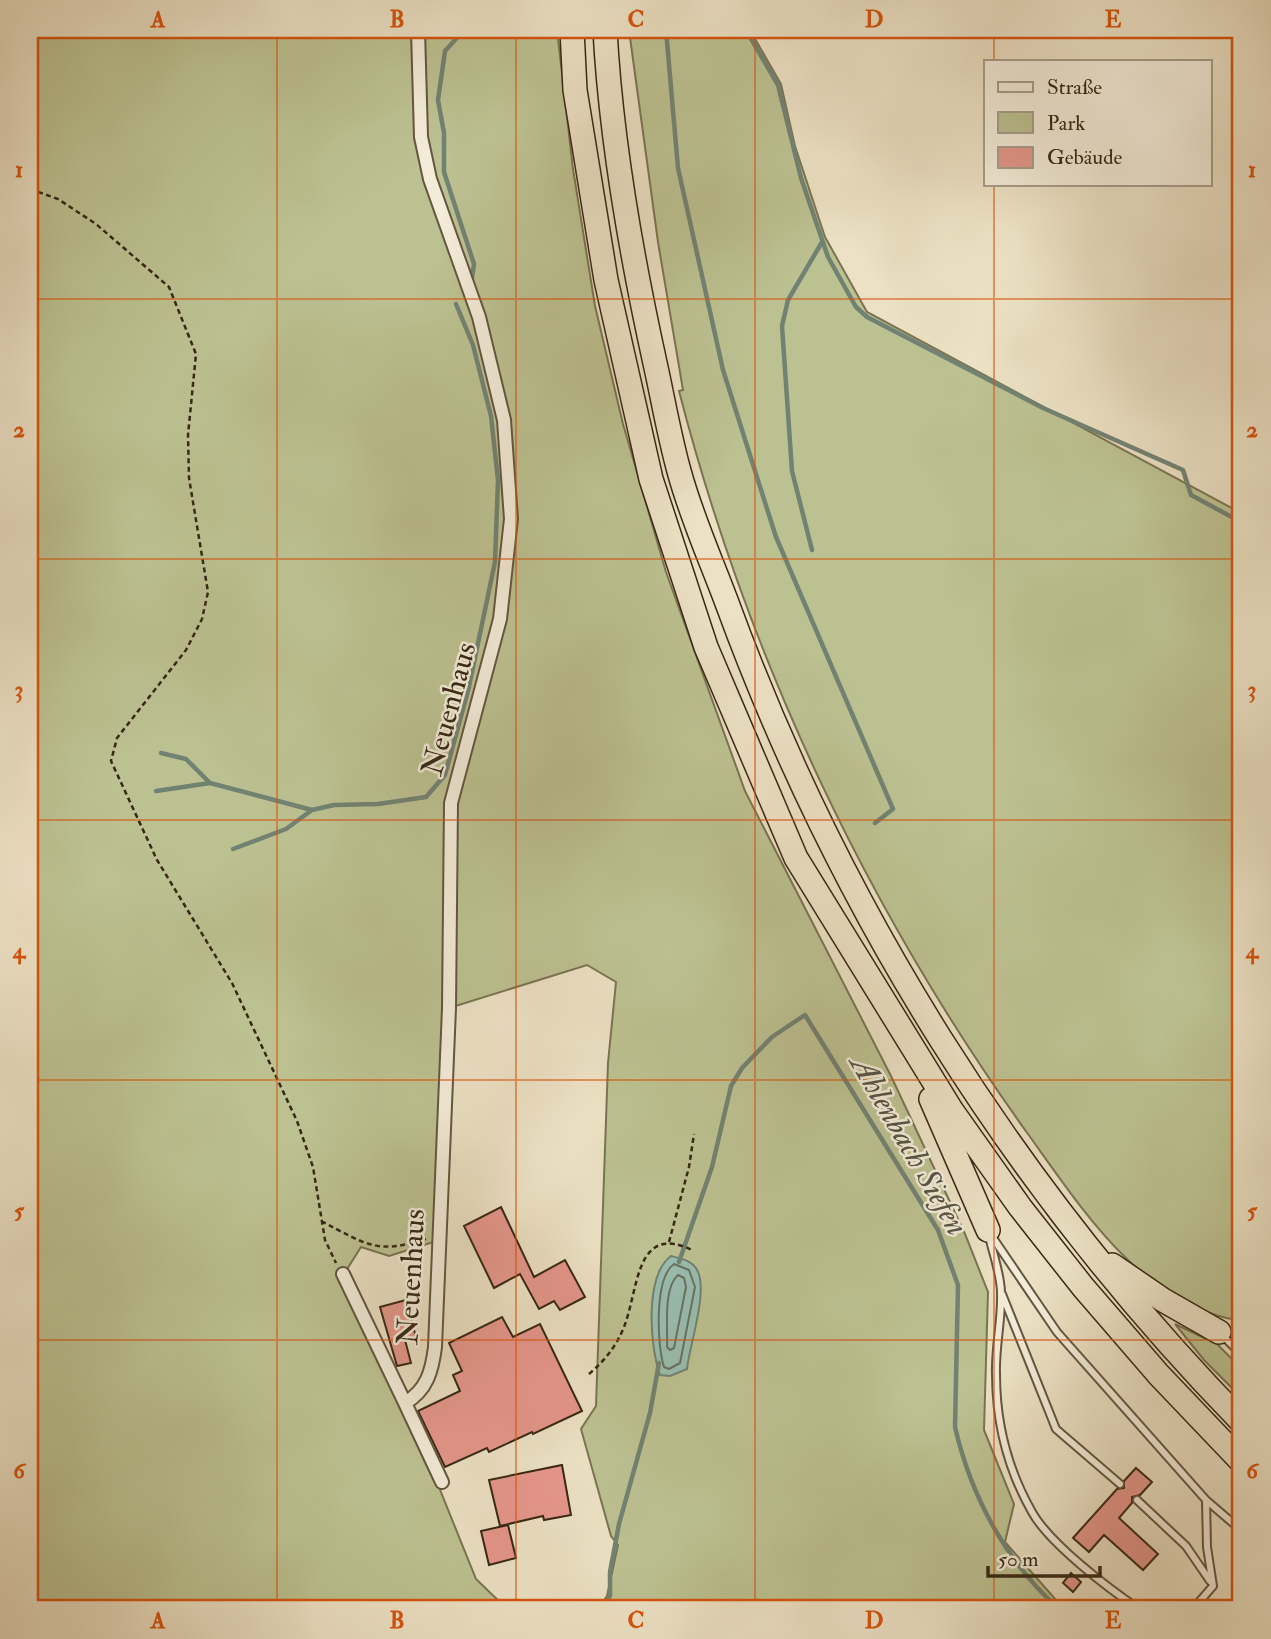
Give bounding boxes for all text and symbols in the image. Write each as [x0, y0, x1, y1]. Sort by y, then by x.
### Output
text: A [150, 5, 166, 34]
text: B [389, 5, 405, 34]
text: C [628, 5, 644, 34]
text: D [865, 5, 883, 34]
text: E [1105, 5, 1122, 34]
legend [984, 60, 1212, 186]
text: Straße [1047, 74, 1102, 101]
text: Park [1047, 110, 1085, 137]
text: Gebäude [1047, 144, 1123, 171]
text: 1 [15, 155, 23, 184]
text: 1 [1248, 155, 1256, 184]
text: 2 [13, 415, 25, 444]
text: 2 [1246, 415, 1258, 444]
street label: Neuenhaus [414, 638, 484, 780]
text: 3 [15, 675, 23, 704]
text: 3 [1248, 675, 1256, 704]
text: 4 [12, 936, 27, 965]
text: 4 [1245, 936, 1260, 965]
water label: Ahlenbach Siefen [840, 1045, 977, 1243]
text: 5 [14, 1196, 25, 1225]
text: 5 [1247, 1196, 1258, 1225]
street label: Neuenhaus [389, 1208, 433, 1346]
text: 6 [13, 1456, 27, 1485]
text: 6 [1246, 1456, 1260, 1485]
scale bar [988, 1534, 1100, 1578]
text: 50 m [998, 1546, 1039, 1573]
text: A [150, 1606, 166, 1635]
text: B [389, 1606, 405, 1635]
text: C [628, 1606, 644, 1635]
text: D [865, 1606, 883, 1635]
text: E [1105, 1606, 1122, 1635]

